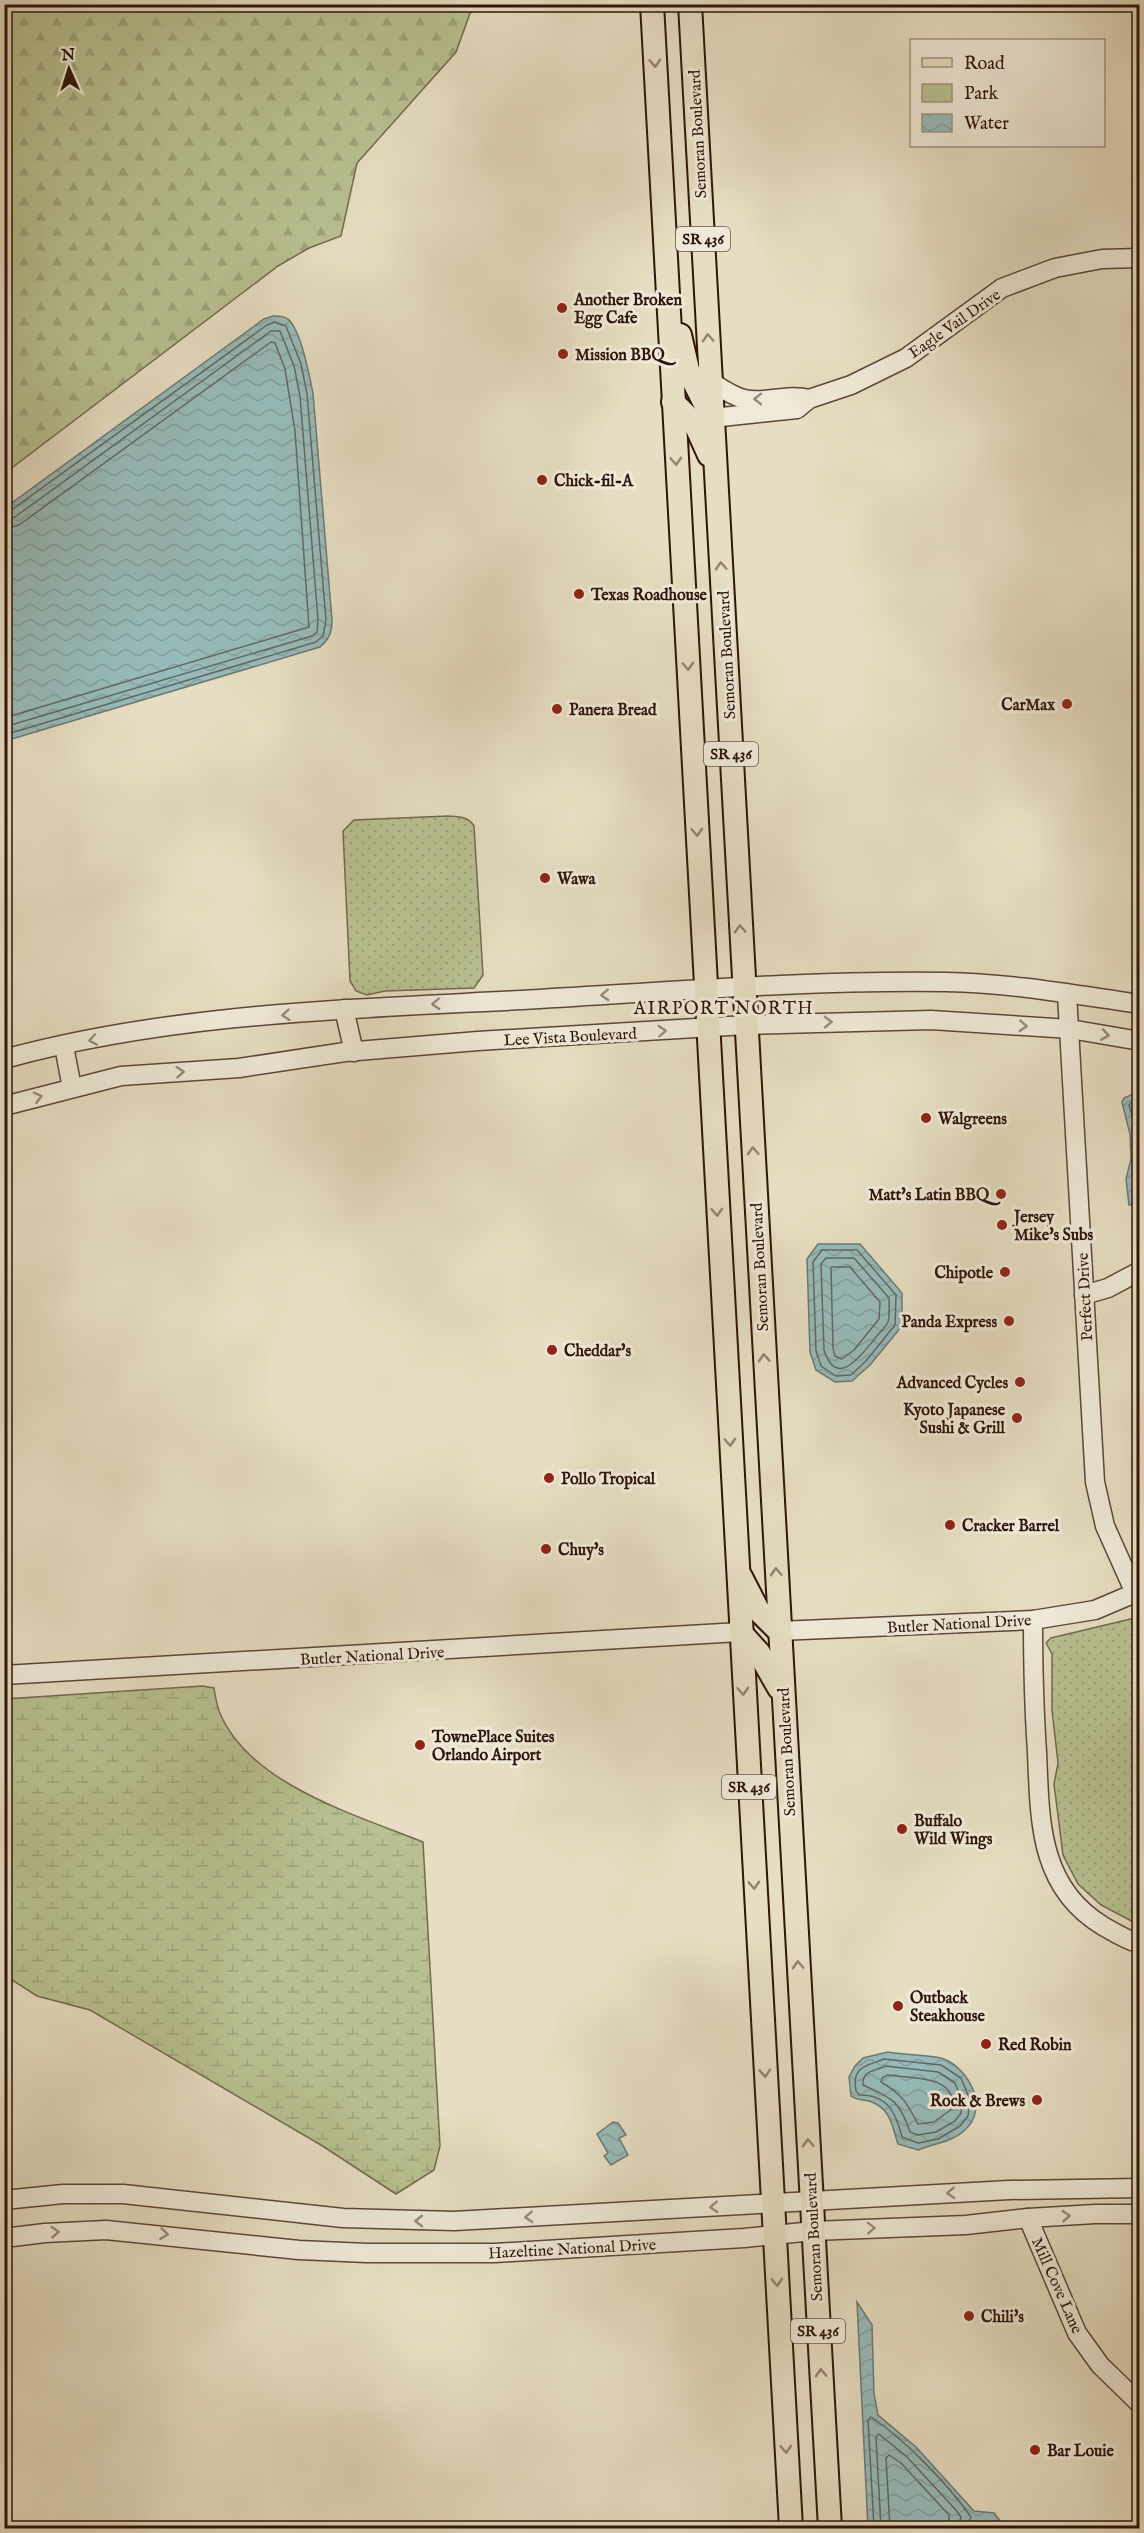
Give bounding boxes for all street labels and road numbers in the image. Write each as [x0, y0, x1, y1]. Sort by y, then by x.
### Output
street label: Semoran Boulevard [686, 69, 712, 199]
road number: SR 436 [676, 227, 730, 251]
street label: Eagle Vail Drive [905, 286, 1005, 364]
street label: Semoran Boulevard [715, 590, 741, 720]
road number: SR 436 [704, 742, 758, 766]
street label: Lee Vista Boulevard [503, 1024, 638, 1051]
street label: Semoran Boulevard [748, 1202, 774, 1332]
street label: Perfect Drive [1074, 1252, 1098, 1342]
street label: Butler National Drive [886, 1611, 1032, 1639]
street label: Butler National Drive [299, 1643, 445, 1671]
street label: Semoran Boulevard [775, 1687, 801, 1817]
road number: SR 436 [722, 1775, 776, 1799]
street label: Semoran Boulevard [802, 2172, 828, 2302]
street label: Mill Cove Lane [1026, 2234, 1086, 2337]
street label: Hazeltine National Drive [488, 2236, 657, 2264]
road number: SR 436 [791, 2319, 845, 2343]

